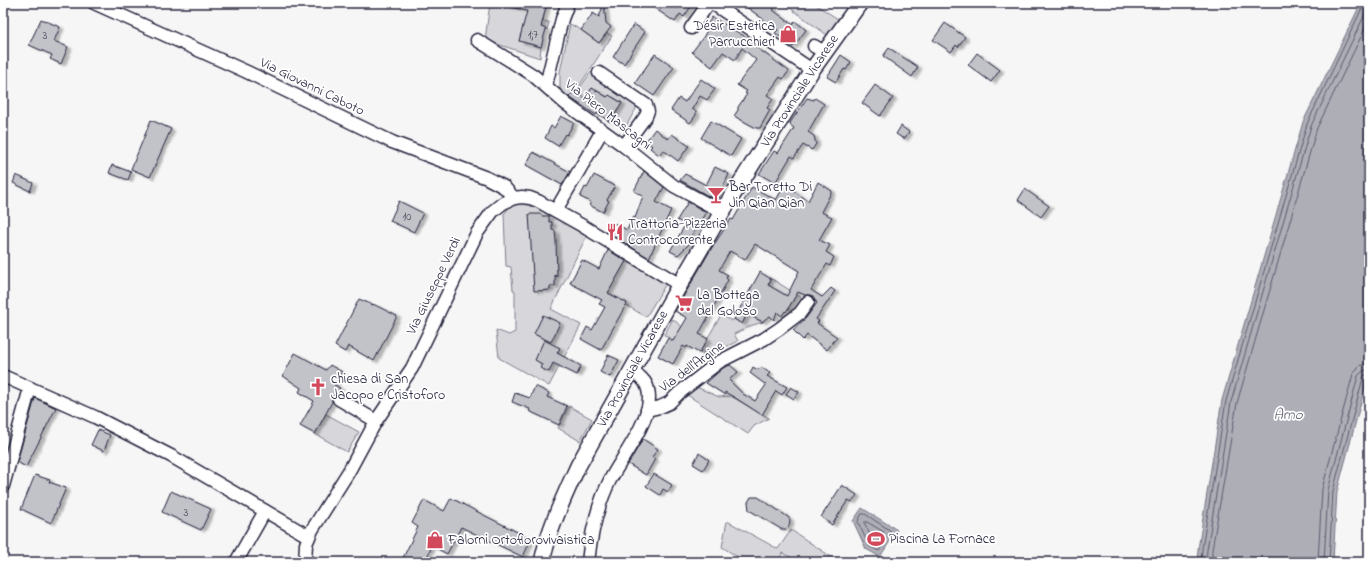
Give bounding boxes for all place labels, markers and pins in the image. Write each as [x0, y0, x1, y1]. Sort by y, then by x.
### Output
place label: Désir Estetica Parrucchieri [692, 16, 775, 53]
shop icon: Désir Estetica Parrucchieri [778, 24, 798, 44]
place label: Bar Toretto Di Jin Qian Qian [728, 177, 812, 214]
bar icon: Bar Toretto Di Jin Qian Qian [706, 185, 726, 205]
place label: Trattoria-Pizzeria Controcorrente [628, 214, 727, 251]
restaurant icon: Trattoria-Pizzeria Controcorrente [605, 222, 625, 242]
place label: La Bottega del Goloso [697, 285, 759, 322]
supermarket icon: La Bottega del Goloso [674, 293, 694, 313]
place label: chiesa di San Jacopo e Cristoforo [331, 369, 445, 406]
church icon: chiesa di San Jacopo e Cristoforo [308, 377, 328, 397]
sports icon: Piscina La Fornace [866, 529, 886, 549]
place label: Piscina La Fornace [889, 529, 996, 550]
shop icon: Falorni Ortoflorovivaistica [425, 530, 445, 550]
place label: Falorni Ortoflorovivaistica [447, 530, 595, 551]

